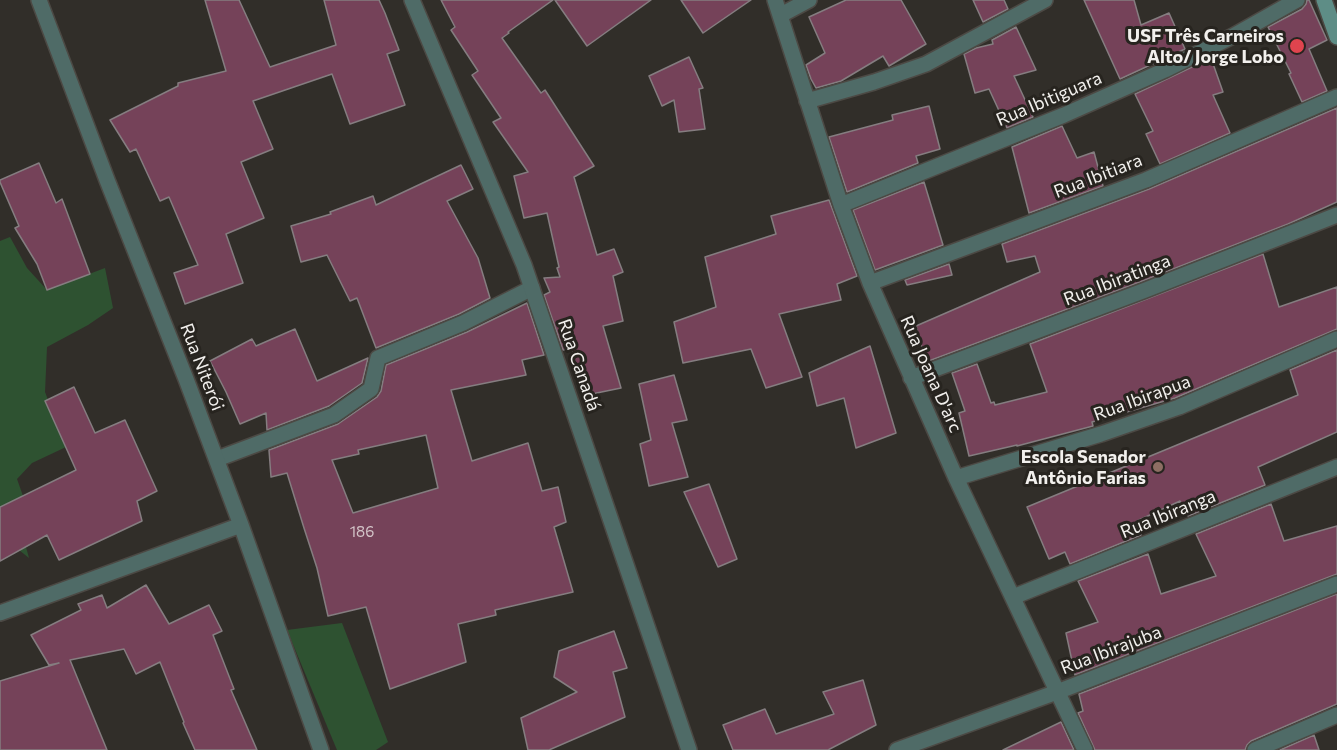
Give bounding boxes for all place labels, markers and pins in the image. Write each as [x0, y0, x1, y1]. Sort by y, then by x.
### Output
place label: USF Três Carneiros Alto/ Jorge Lobo [1127, 25, 1284, 68]
marker: USF Três Carneiros Alto/ Jorge Lobo [1288, 37, 1306, 55]
place label: Escola Senador Antônio Farias [1021, 446, 1146, 488]
marker: Escola Senador Antônio Farias [1151, 460, 1165, 474]

